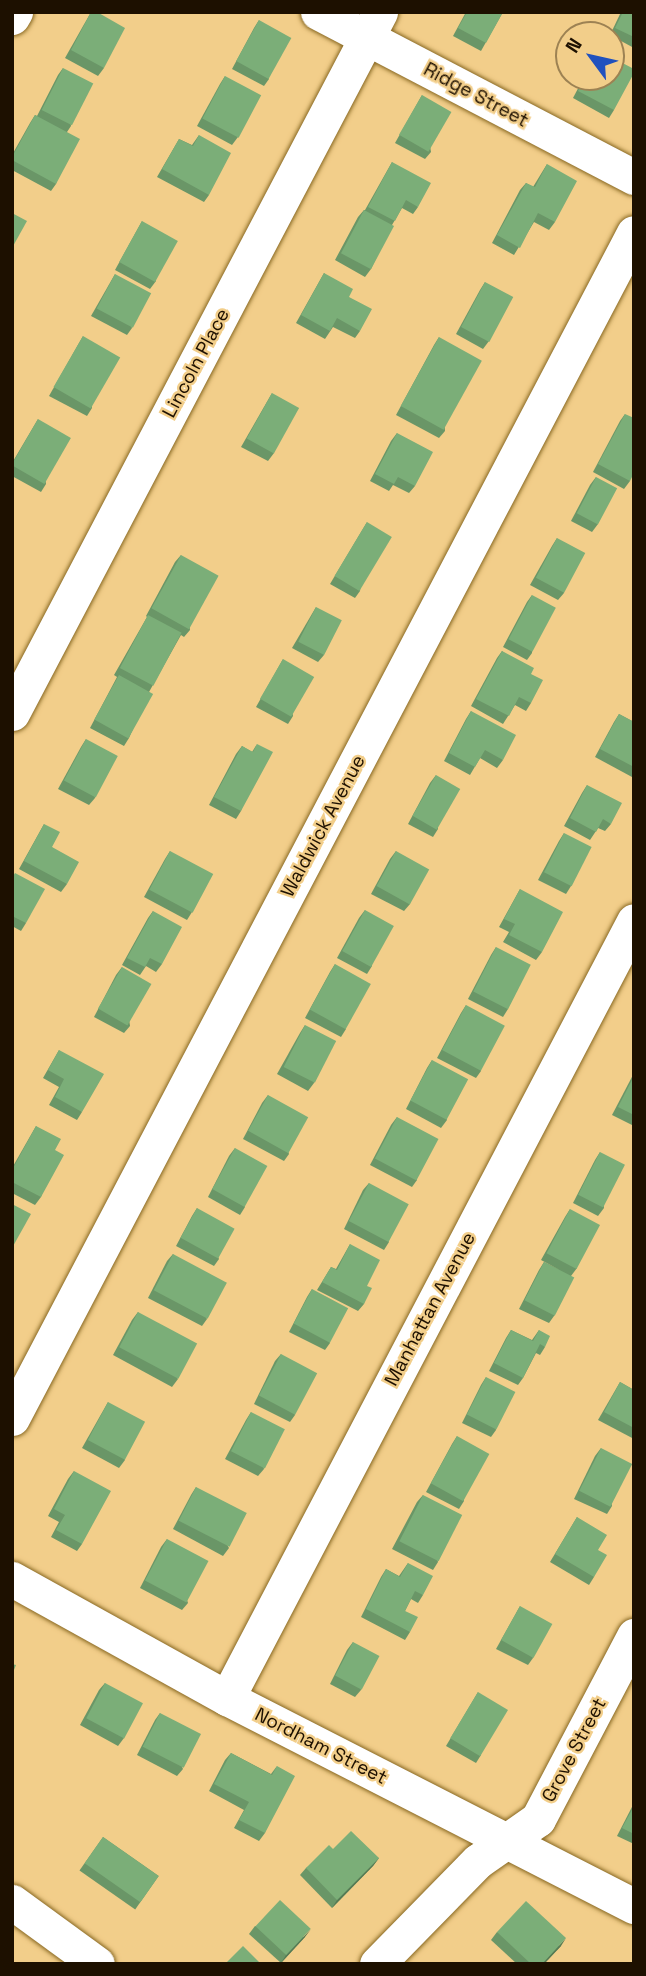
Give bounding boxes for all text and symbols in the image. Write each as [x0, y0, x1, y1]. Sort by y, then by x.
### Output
north arrow [555, 21, 625, 91]
text: N [560, 33, 588, 58]
street label: Ridge Street [420, 58, 532, 132]
street label: Lincoln Place [158, 305, 234, 421]
street label: Waldwick Avenue [276, 751, 370, 901]
street label: Manhattan Avenue [380, 1228, 480, 1390]
street label: Grove Street [537, 1694, 611, 1806]
street label: Nordham Street [251, 1703, 391, 1789]

